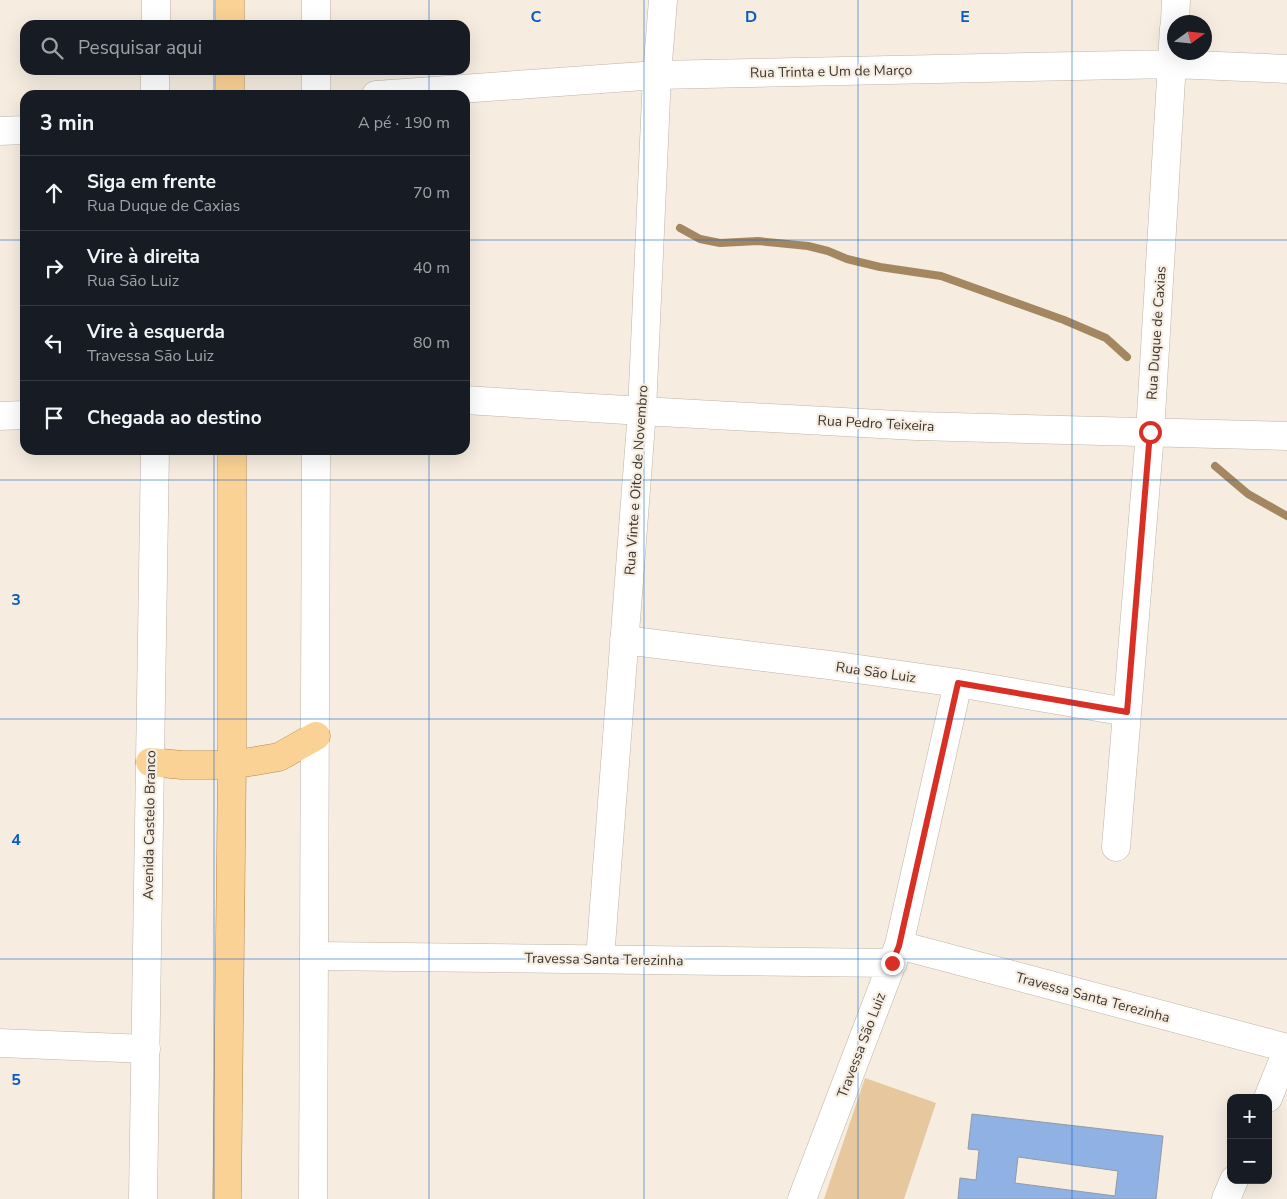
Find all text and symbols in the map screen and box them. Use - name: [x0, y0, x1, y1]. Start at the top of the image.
- text: C: [531, 6, 542, 28]
- text: D: [745, 6, 757, 28]
- text: E: [960, 6, 970, 28]
- north arrow: [1167, 15, 1212, 60]
- search box: [20, 20, 470, 75]
- icon: search: [38, 34, 66, 62]
- text: Pesquisar aqui: [78, 35, 202, 61]
- street label: Rua Trinta e Um de Março: [750, 61, 912, 82]
- text: 3 min: [40, 109, 94, 137]
- text: A pé · 190 m: [358, 112, 450, 134]
- text: Siga em frente: [87, 169, 216, 195]
- icon: ahead: [40, 179, 68, 207]
- text: 70 m: [413, 182, 450, 204]
- text: Rua Duque de Caxias: [87, 195, 240, 217]
- text: Vire à direita: [87, 244, 200, 270]
- icon: right: [40, 254, 68, 282]
- text: 40 m: [413, 257, 450, 279]
- street label: Rua Duque de Caxias: [1142, 265, 1171, 401]
- text: Rua São Luiz: [87, 270, 179, 292]
- text: Vire à esquerda: [87, 319, 225, 345]
- icon: left: [40, 329, 68, 357]
- text: 80 m: [413, 332, 450, 354]
- text: Travessa São Luiz: [87, 345, 214, 367]
- street label: Rua Vinte e Oito de Novembro: [620, 384, 653, 576]
- icon: arrive: [40, 404, 68, 432]
- text: Chegada ao destino: [87, 405, 262, 431]
- street label: Rua Pedro Teixeira: [817, 411, 935, 436]
- route start: [1139, 421, 1162, 444]
- text: 3: [11, 589, 21, 611]
- street label: Rua São Luiz: [835, 657, 918, 688]
- street label: Avenida Castelo Branco: [139, 750, 160, 900]
- text: 4: [11, 829, 21, 851]
- street label: Travessa Santa Terezinha: [524, 949, 684, 970]
- route end: [881, 952, 904, 975]
- street label: Travessa Santa Terezinha: [1014, 968, 1172, 1027]
- street label: Travessa São Luiz: [833, 989, 890, 1100]
- text: 5: [11, 1069, 21, 1091]
- map controls: [1227, 1094, 1272, 1184]
- button: +: [1227, 1094, 1272, 1139]
- button: −: [1227, 1139, 1272, 1184]

